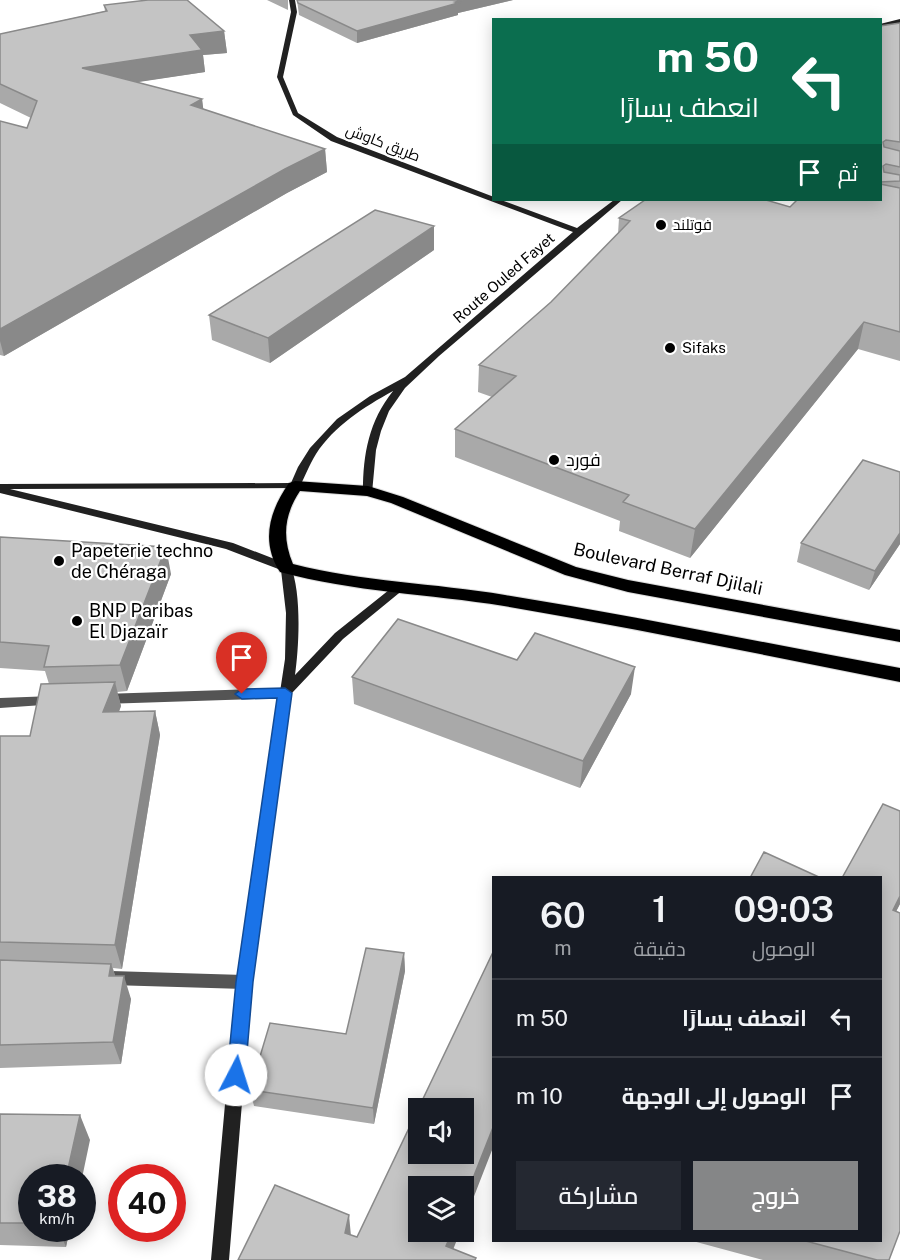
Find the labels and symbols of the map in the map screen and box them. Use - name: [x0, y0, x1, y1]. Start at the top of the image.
- street label: طريق كاوش: [343, 121, 423, 166]
- place label: فوتلند: [673, 216, 712, 234]
- marker: فوتلند: [654, 218, 668, 232]
- street label: Route Ouled Fayet: [450, 229, 558, 326]
- place label: Sifaks: [682, 339, 726, 356]
- marker: Sifaks: [663, 341, 677, 355]
- place label: فورد: [566, 449, 601, 471]
- marker: فورد: [547, 453, 561, 467]
- street label: Boulevard Berraf Djilali: [572, 538, 765, 599]
- place label: Papeterie techno de Chéraga: [71, 540, 213, 582]
- marker: Papeterie techno de Chéraga: [52, 554, 66, 568]
- place label: BNP Paribas El Djazaïr: [89, 600, 193, 642]
- marker: BNP Paribas El Djazaïr: [70, 614, 84, 628]
- pin: [216, 632, 267, 694]
- position arrow: [204, 1043, 268, 1107]
- speed limit sign: 40: [108, 1164, 186, 1242]

